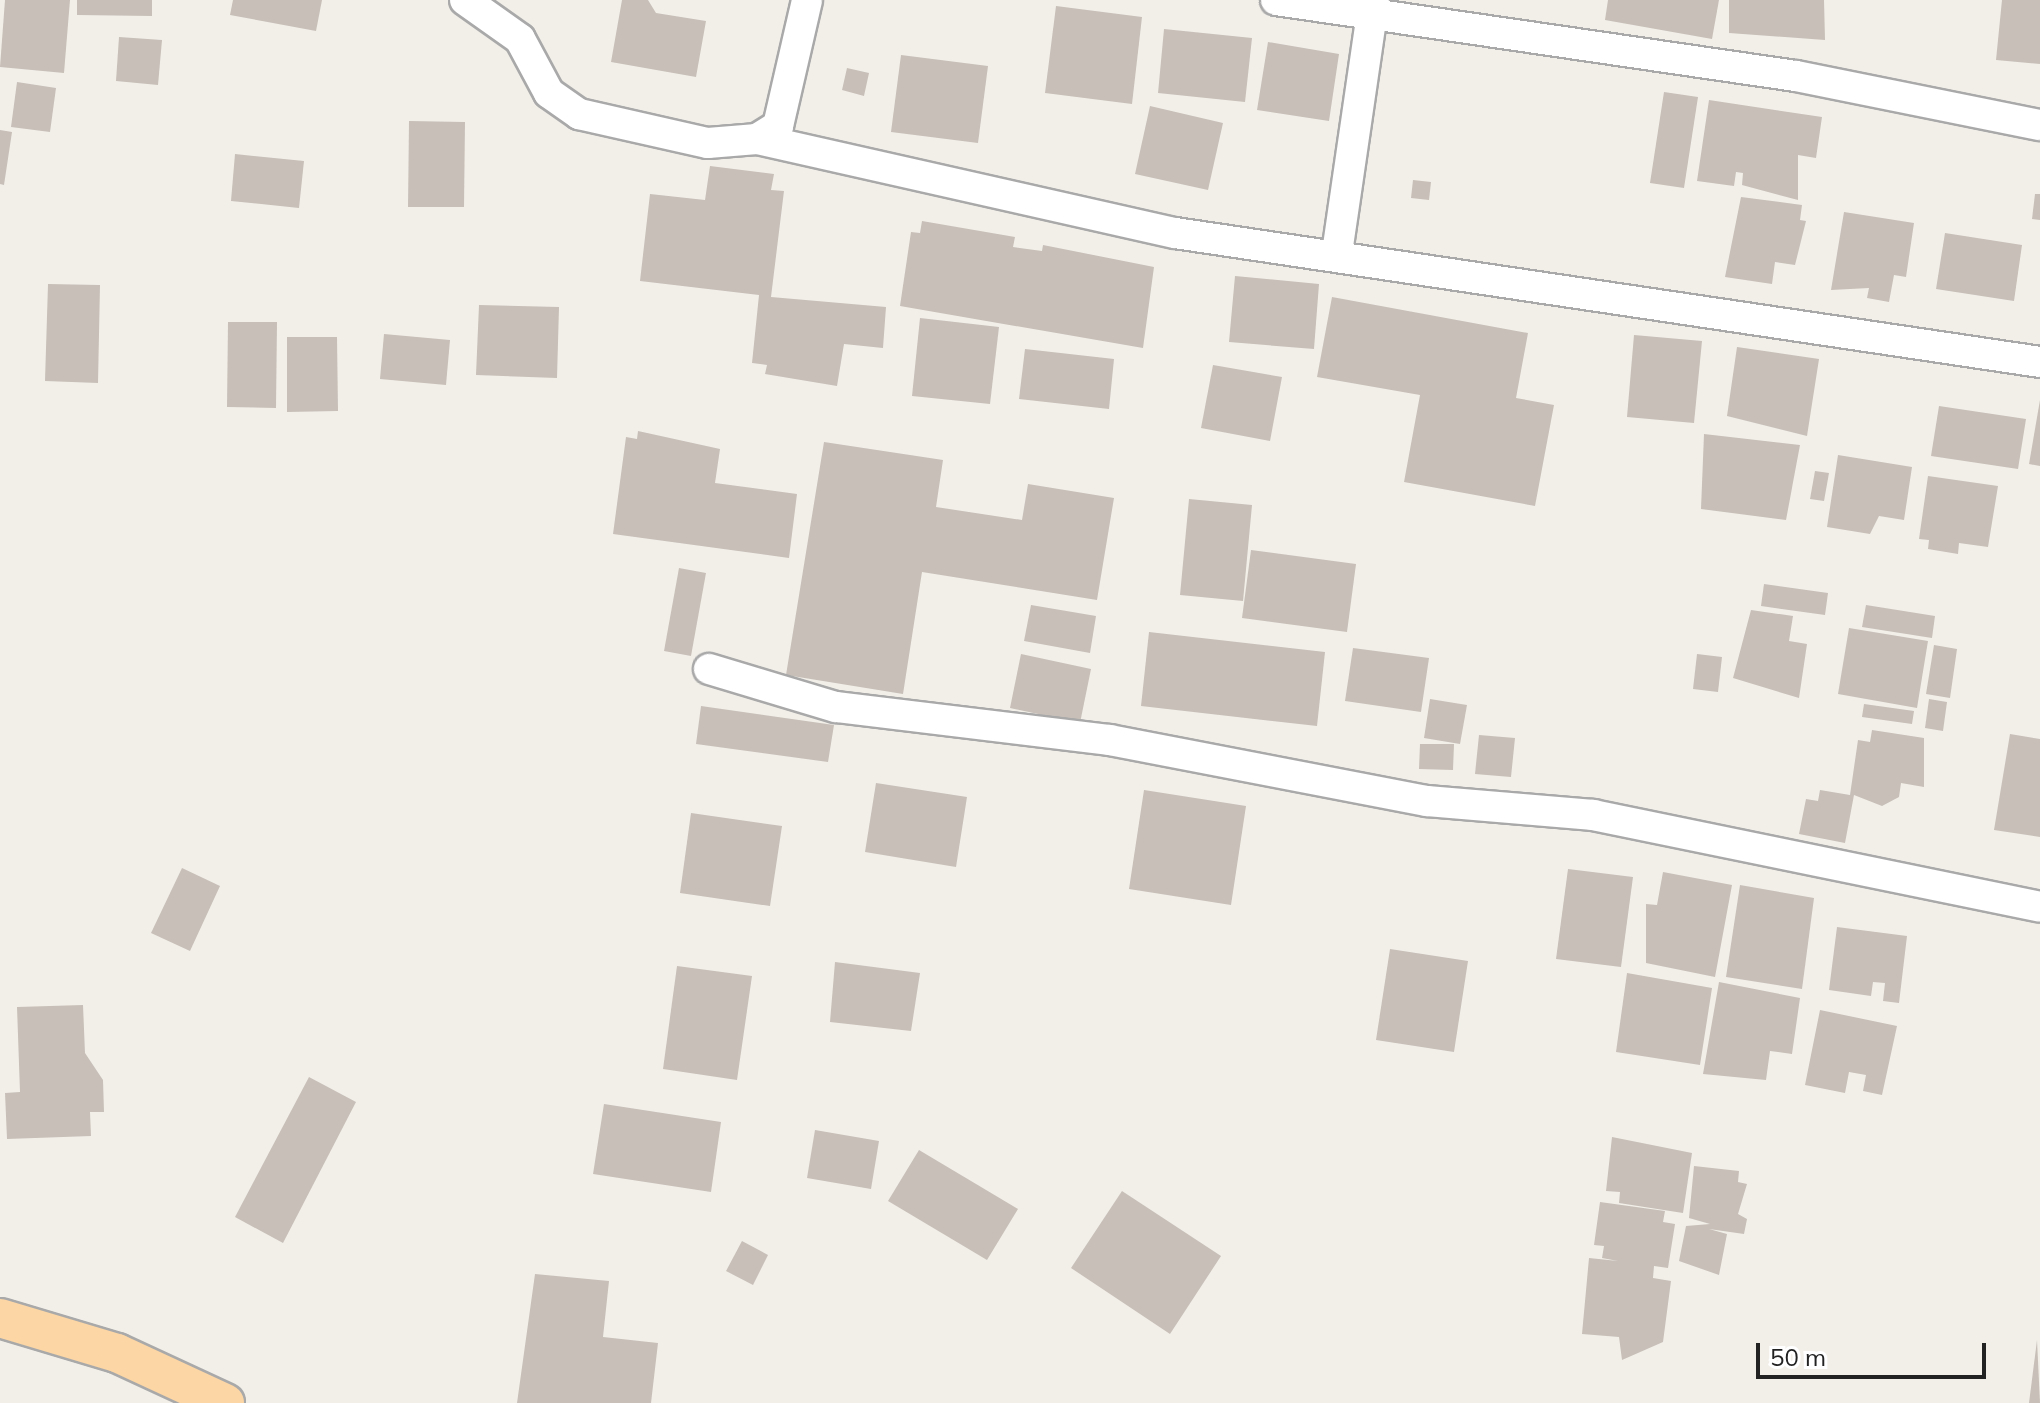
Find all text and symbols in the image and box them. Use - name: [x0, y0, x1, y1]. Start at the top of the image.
- scale bar: [1760, 1327, 1990, 1377]
- text: 50 m: [1770, 1342, 1826, 1372]

